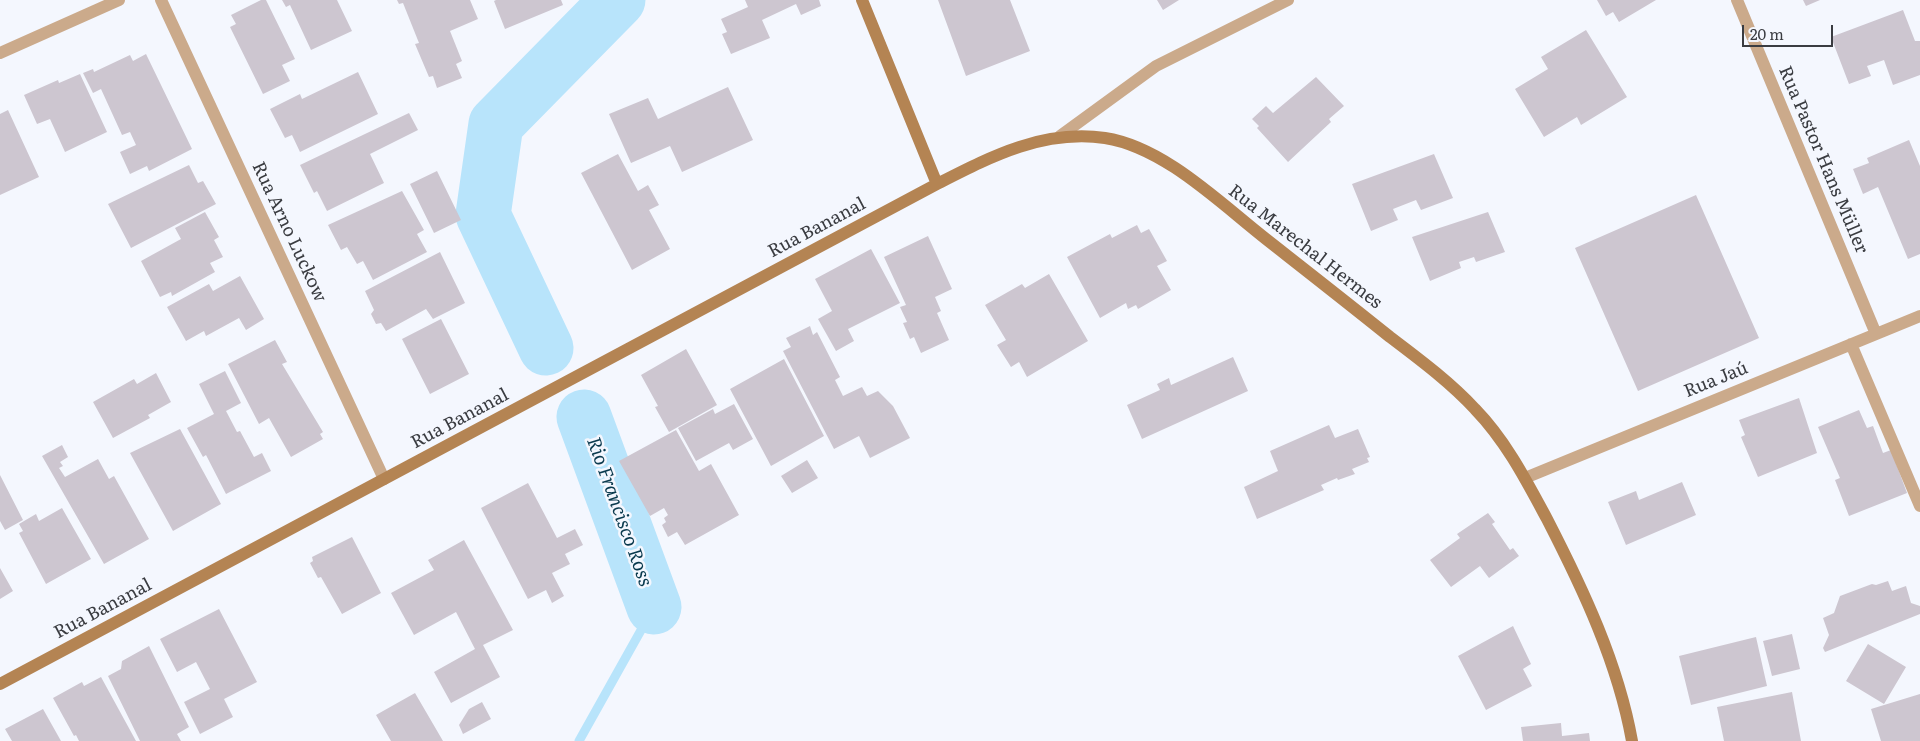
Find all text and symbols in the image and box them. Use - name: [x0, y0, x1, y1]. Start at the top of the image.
- scale bar: [1745, 15, 1836, 47]
- text: 20 m: [1750, 22, 1784, 45]
- street label: Rua Pastor Hans Müller: [1774, 63, 1872, 257]
- street label: Rua Arno Luckow: [247, 158, 331, 306]
- street label: Rua Marechal Hermes: [1224, 180, 1386, 314]
- street label: Rua Bananal: [764, 193, 870, 263]
- street label: Rua Jaú: [1681, 357, 1751, 403]
- street label: Rua Bananal: [407, 384, 513, 454]
- water label: Rio Francisco Ross: [581, 434, 657, 590]
- street label: Rua Bananal: [50, 574, 156, 644]

